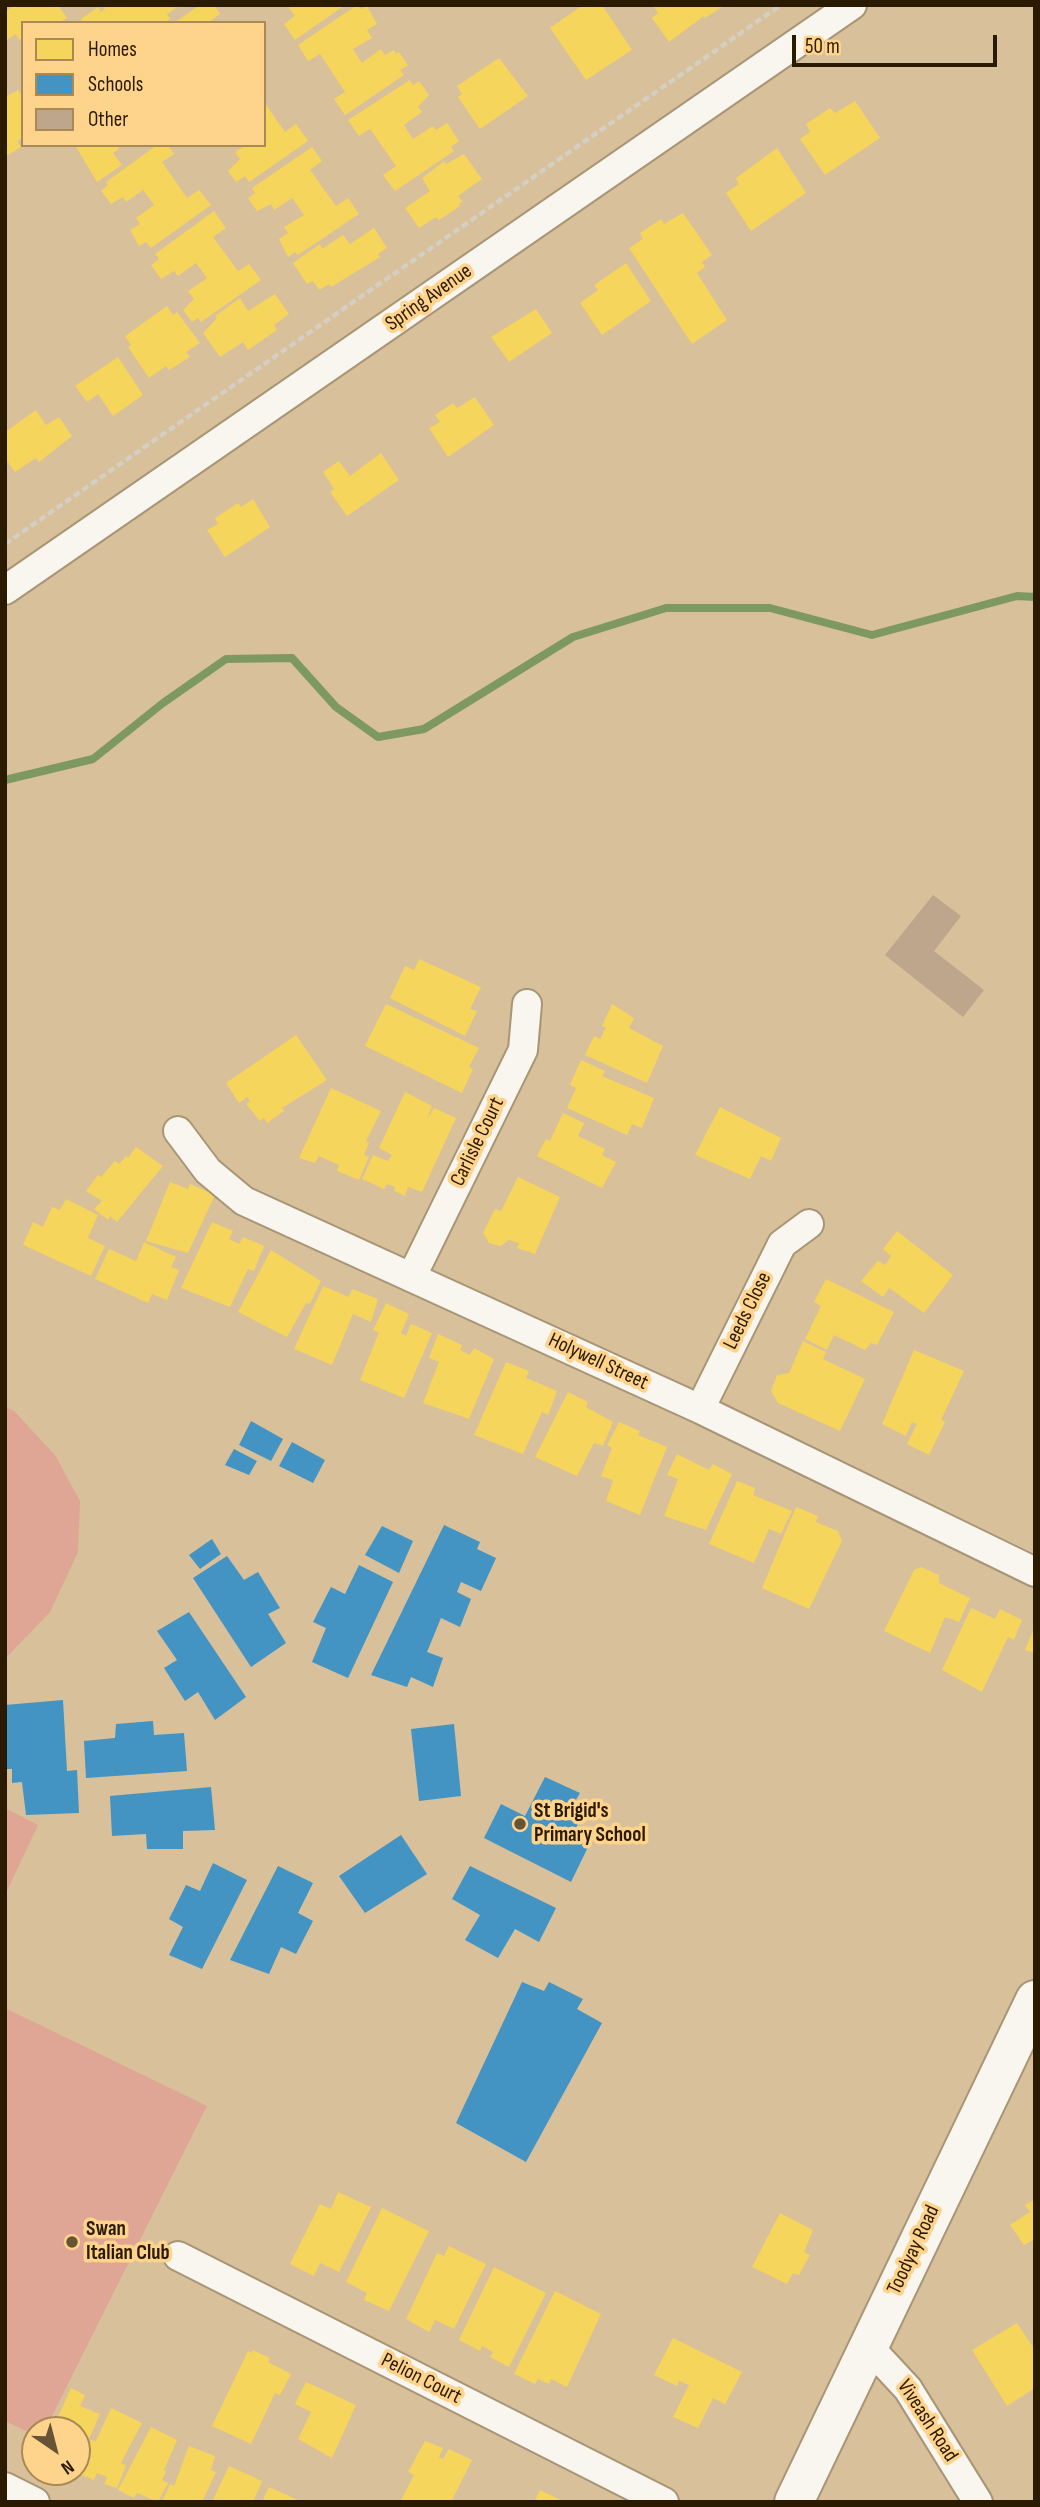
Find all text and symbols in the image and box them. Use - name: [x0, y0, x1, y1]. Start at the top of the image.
- legend: [21, 21, 266, 147]
- scale bar: [795, 21, 1000, 65]
- text: 50 m: [805, 34, 840, 59]
- text: Homes: [88, 37, 137, 62]
- text: Schools: [88, 72, 143, 97]
- text: Other: [88, 107, 128, 132]
- street label: Spring Avenue: [381, 259, 477, 337]
- street label: Carlisle Court: [446, 1094, 510, 1190]
- street label: Leeds Close: [719, 1268, 777, 1354]
- street label: Holywell Street: [544, 1328, 652, 1396]
- place label: St Brigid's Primary School: [534, 1799, 646, 1849]
- marker: St Brigid's Primary School: [512, 1816, 528, 1832]
- street label: Toodyay Road: [882, 2201, 946, 2299]
- place label: Swan Italian Club: [86, 2217, 170, 2267]
- marker: Swan Italian Club: [64, 2234, 80, 2250]
- street label: Pelion Court: [377, 2348, 465, 2410]
- street label: Viveash Road: [891, 2375, 963, 2467]
- north arrow: [21, 2416, 91, 2486]
- text: N: [56, 2455, 78, 2479]

